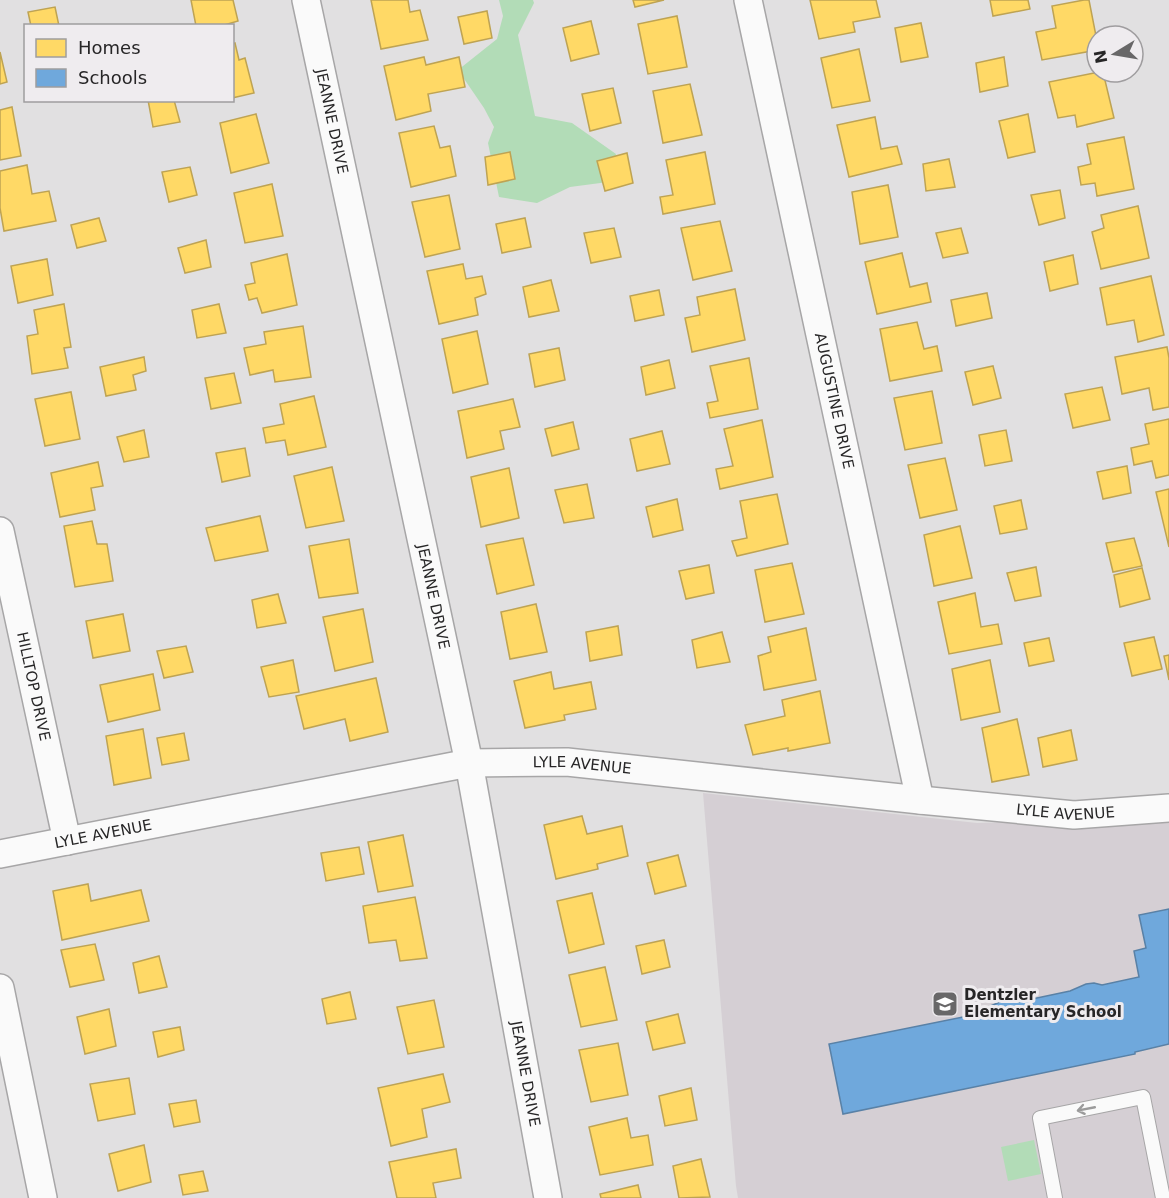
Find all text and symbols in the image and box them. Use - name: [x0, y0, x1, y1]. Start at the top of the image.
- legend: [24, 24, 234, 102]
- north arrow: [1085, 24, 1145, 84]
- text: Homes: [78, 37, 141, 58]
- text: N: [1090, 48, 1111, 65]
- street label: JEANNE DRIVE: [312, 66, 352, 176]
- text: Schools: [78, 67, 147, 88]
- street label: AUGUSTINE DRIVE: [811, 331, 858, 471]
- street label: JEANNE DRIVE: [413, 541, 453, 651]
- street label: HILLTOP DRIVE: [13, 630, 54, 743]
- street label: LYLE AVENUE: [533, 753, 632, 778]
- street label: LYLE AVENUE: [1015, 800, 1115, 824]
- street label: LYLE AVENUE: [53, 816, 153, 852]
- place label: Dentzler Elementary School: [964, 986, 1122, 1021]
- school or university icon: Dentzler Elementary School: [930, 989, 960, 1019]
- street label: JEANNE DRIVE: [507, 1018, 544, 1128]
- one-way arrow: [1076, 1104, 1096, 1115]

